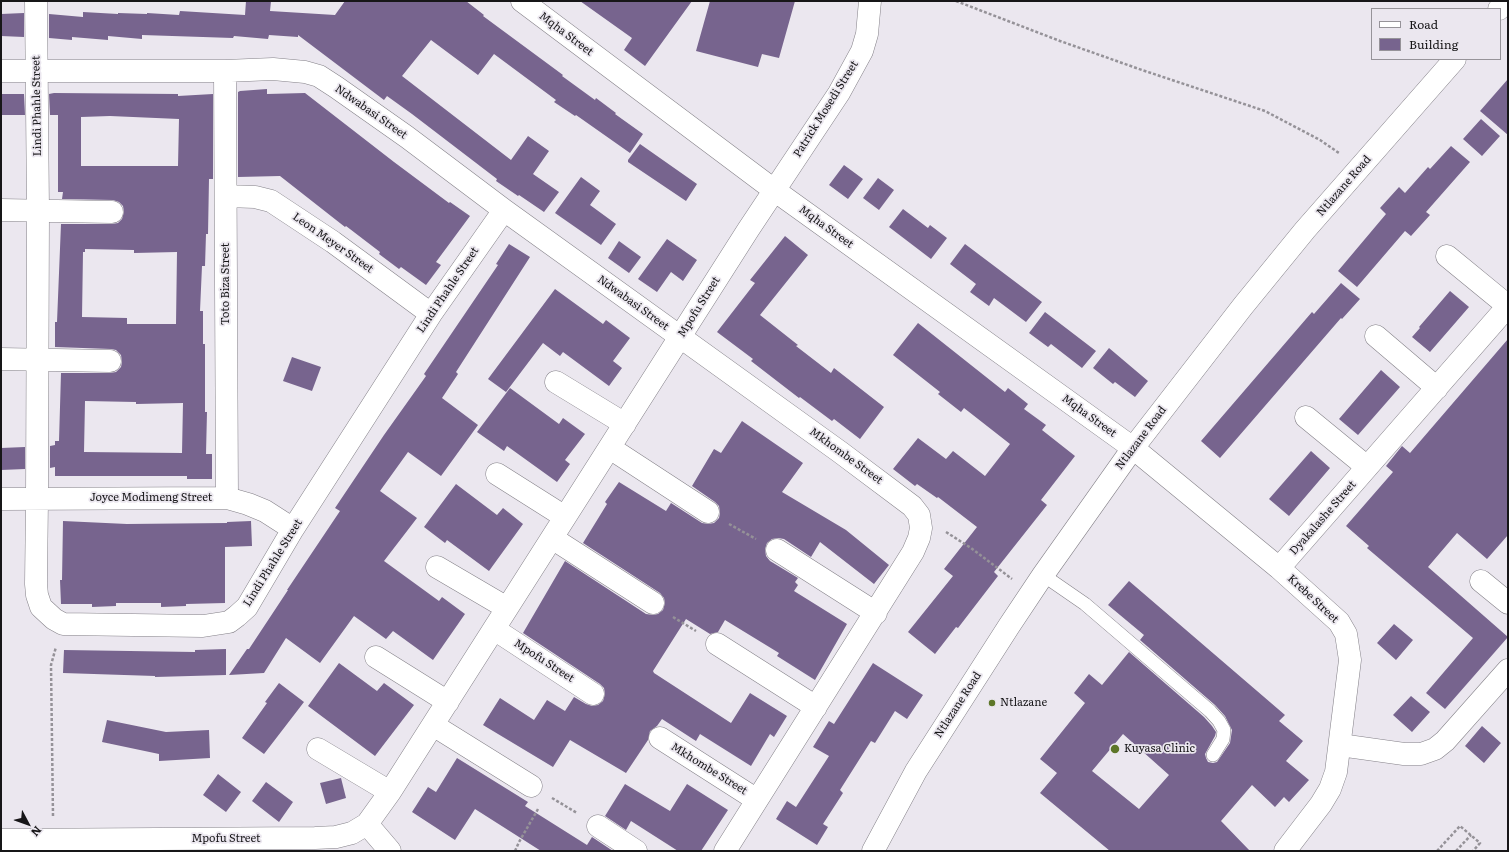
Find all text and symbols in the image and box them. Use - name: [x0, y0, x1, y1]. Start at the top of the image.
- legend: [1371, 8, 1501, 60]
- street label: Mqha Street: [536, 9, 596, 59]
- text: Road: [1409, 15, 1438, 33]
- text: Building: [1409, 35, 1458, 53]
- street label: Lindi Phahle Street: [30, 56, 44, 156]
- street label: Patrick Mosedi Street: [791, 58, 861, 160]
- street label: Ndwabasi Street: [332, 82, 410, 142]
- street label: Ntlazane Road: [1314, 153, 1374, 219]
- street label: Mqha Street: [796, 203, 856, 251]
- street label: Leon Meyer Street: [290, 210, 376, 276]
- street label: Toto Biza Street: [219, 243, 233, 325]
- street label: Lindi Phahle Street: [414, 245, 482, 335]
- street label: Ndwabasi Street: [595, 273, 671, 333]
- street label: Mpofu Street: [675, 274, 723, 340]
- street label: Mqha Street: [1059, 392, 1119, 440]
- street label: Ntlazane Road: [1113, 404, 1169, 472]
- street label: Mkhombe Street: [807, 425, 885, 487]
- street label: Dyakalashe Street: [1287, 478, 1359, 558]
- street label: Joyce Modimeng Street: [90, 491, 212, 505]
- street label: Lindi Phahle Street: [241, 517, 305, 609]
- street label: Krebe Street: [1285, 572, 1341, 626]
- street label: Mpofu Street: [512, 637, 576, 685]
- street label: Ntlazane Road: [932, 670, 984, 740]
- place label: Ntlazane: [1000, 696, 1047, 710]
- marker: Ntlazane: [987, 698, 997, 708]
- street label: Mkhombe Street: [668, 740, 750, 798]
- place label: Kuyasa Clinic: [1124, 742, 1195, 756]
- marker: Kuyasa Clinic: [1109, 743, 1121, 755]
- north arrow: [8, 804, 48, 844]
- text: N: [28, 823, 46, 841]
- street label: Mpofu Street: [192, 832, 260, 846]

